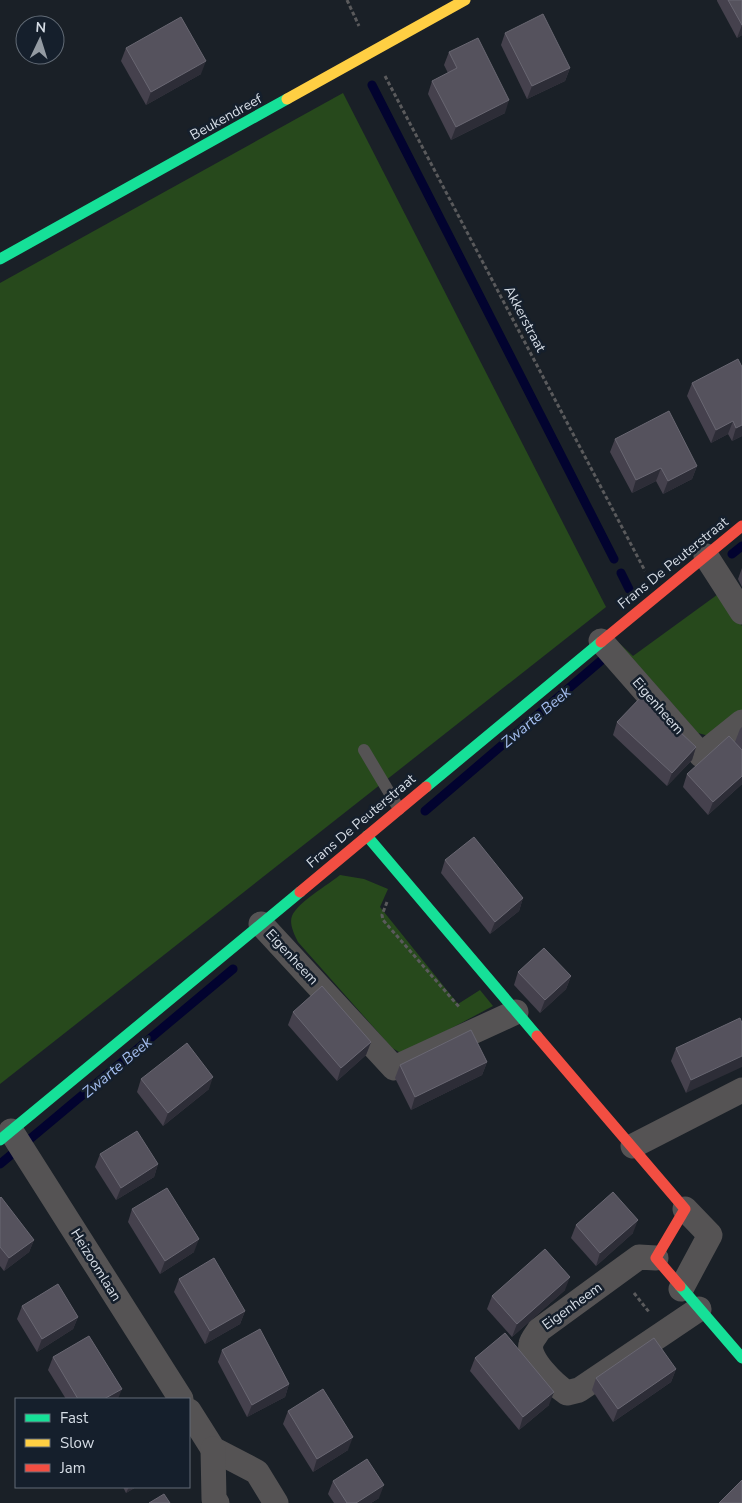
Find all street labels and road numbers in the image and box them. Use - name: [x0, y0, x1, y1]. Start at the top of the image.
- street label: Beukendreef: [187, 89, 266, 145]
- street label: Akkerstraat: [500, 282, 550, 356]
- street label: Frans De Peuterstraat: [614, 512, 732, 613]
- street label: Eigenheem: [628, 673, 688, 739]
- street label: Frans De Peuterstraat: [302, 770, 420, 872]
- street label: Eigenheem: [261, 925, 323, 989]
- street label: Heizoomlaan: [66, 1225, 126, 1305]
- street label: Eigenheem: [538, 1278, 606, 1334]

